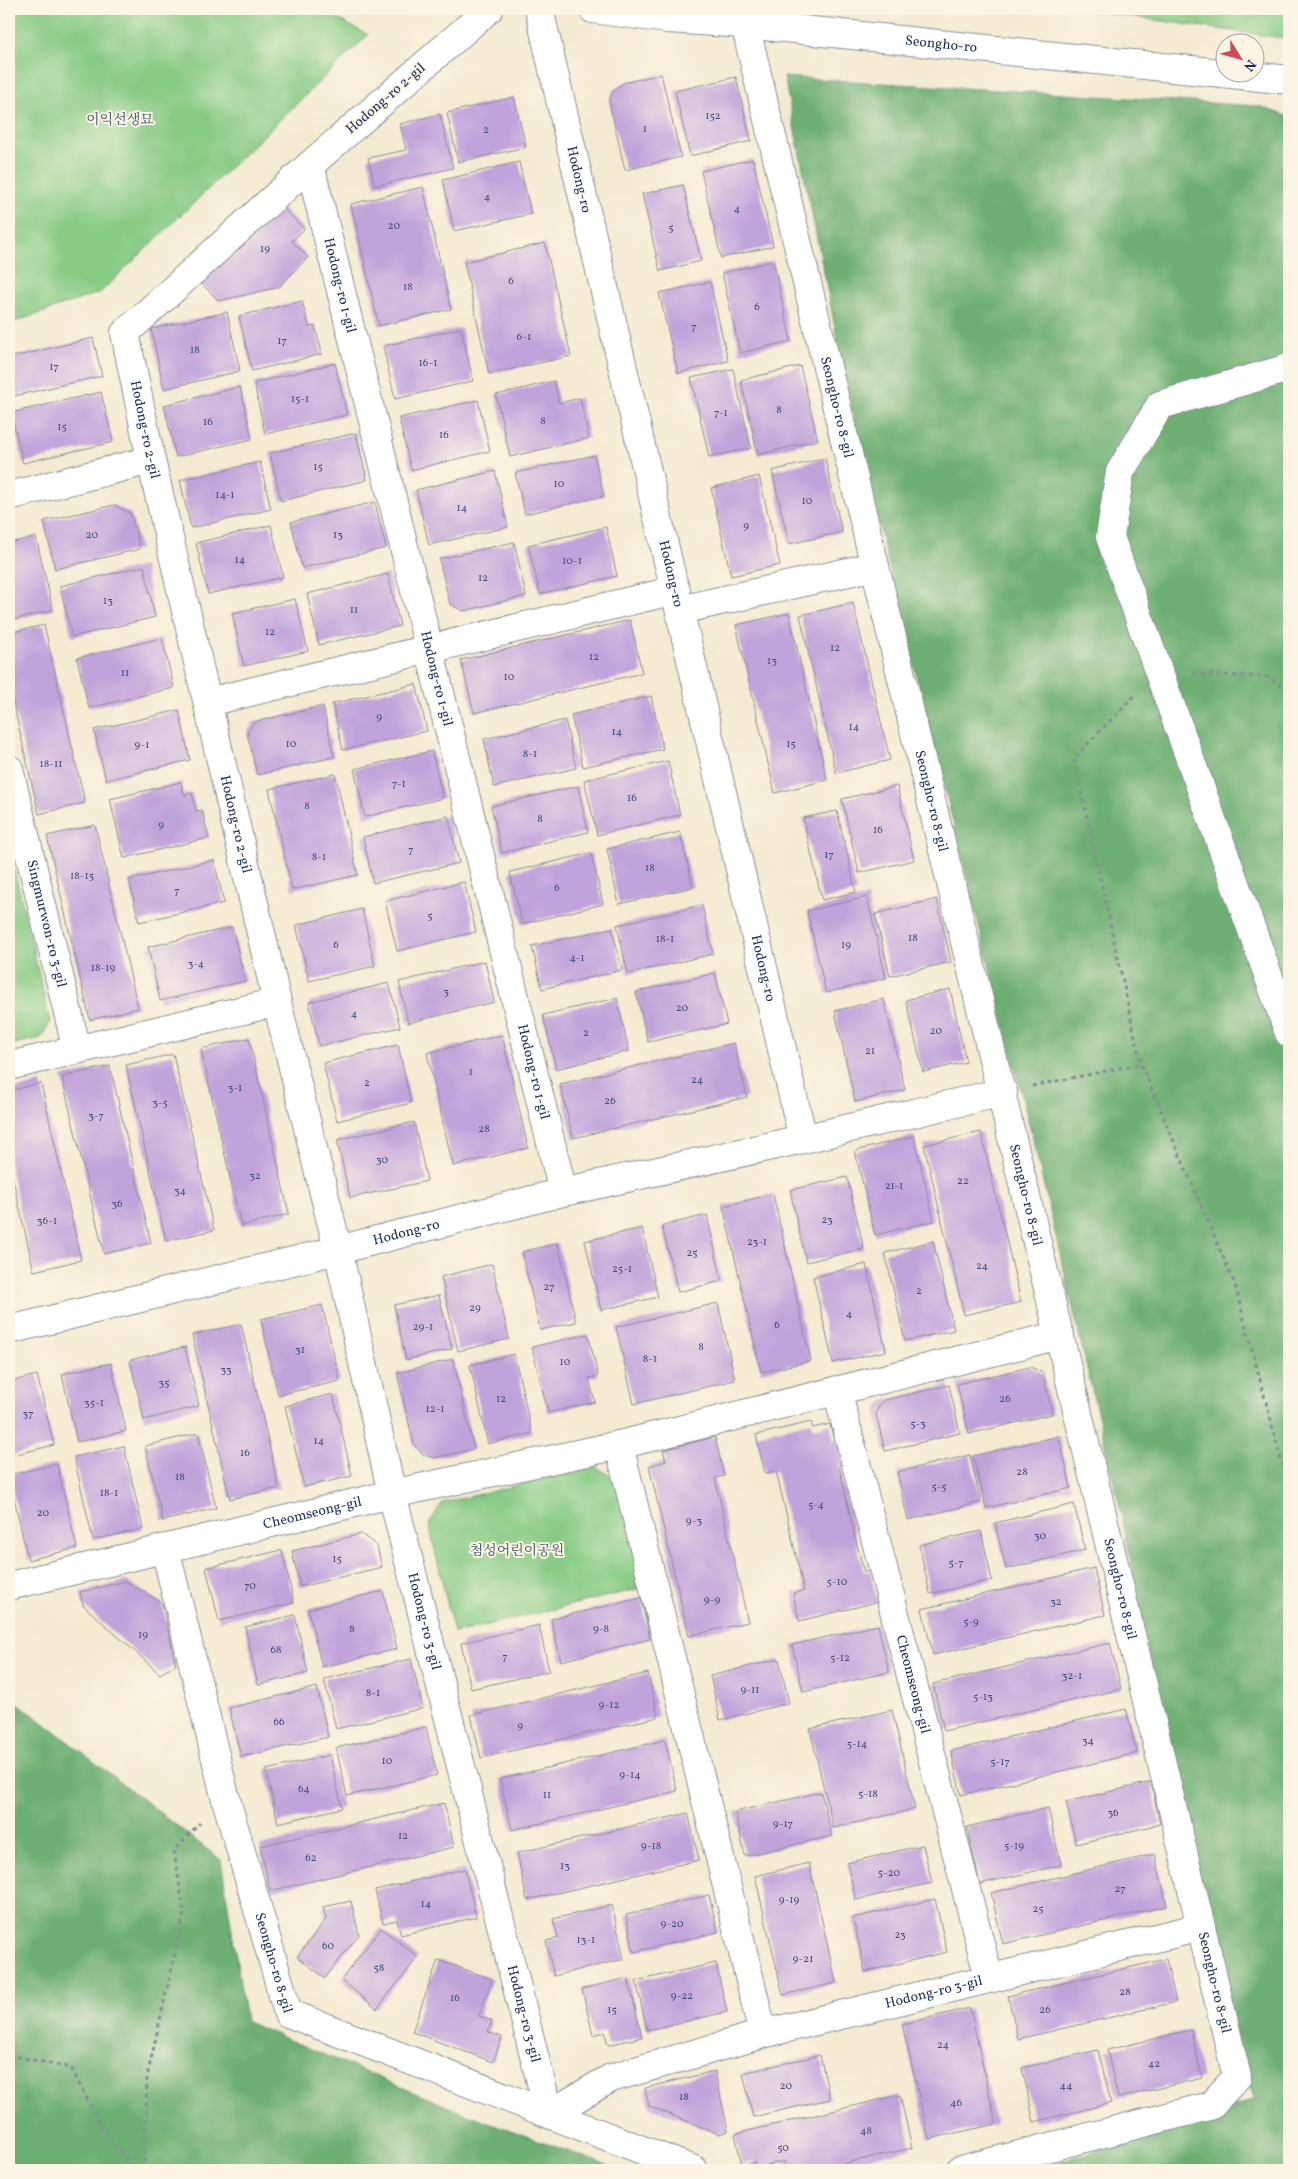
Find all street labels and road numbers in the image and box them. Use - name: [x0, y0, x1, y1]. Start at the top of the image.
- street label: Seongho-ro: [904, 31, 978, 57]
- street label: Hodong-ro 2-gil: [342, 59, 430, 139]
- street label: Hodong-ro: [562, 144, 596, 215]
- street label: Hodong-ro 1-gil: [319, 236, 361, 335]
- street label: Seongho-ro 8-gil: [815, 354, 858, 460]
- street label: Hodong-ro 2-gil: [125, 379, 165, 481]
- street label: Hodong-ro: [654, 538, 688, 609]
- street label: Hodong-ro 1-gil: [416, 629, 457, 728]
- street label: Seongho-ro 8-gil: [910, 748, 953, 854]
- street label: Hodong-ro 2-gil: [215, 774, 256, 875]
- street label: Singmurwon-ro 3-gil: [22, 858, 71, 989]
- street label: Hodong-ro: [746, 933, 780, 1003]
- street label: Hodong-ro 1-gil: [513, 1022, 554, 1121]
- street label: Seongho-ro 8-gil: [1004, 1142, 1047, 1248]
- street label: Hodong-ro: [371, 1215, 442, 1250]
- street label: Cheomseong-gil: [261, 1492, 364, 1534]
- street label: Seongho-ro 8-gil: [1099, 1536, 1141, 1641]
- street label: Hodong-ro 3-gil: [403, 1571, 446, 1672]
- street label: Cheomseong-gil: [891, 1633, 935, 1736]
- street label: Seongho-ro 8-gil: [250, 1910, 297, 2015]
- street label: Seongho-ro 8-gil: [1193, 1930, 1236, 2035]
- street label: Hodong-ro 3-gil: [502, 1963, 545, 2064]
- street label: Hodong-ro 3-gil: [883, 1971, 984, 2013]

